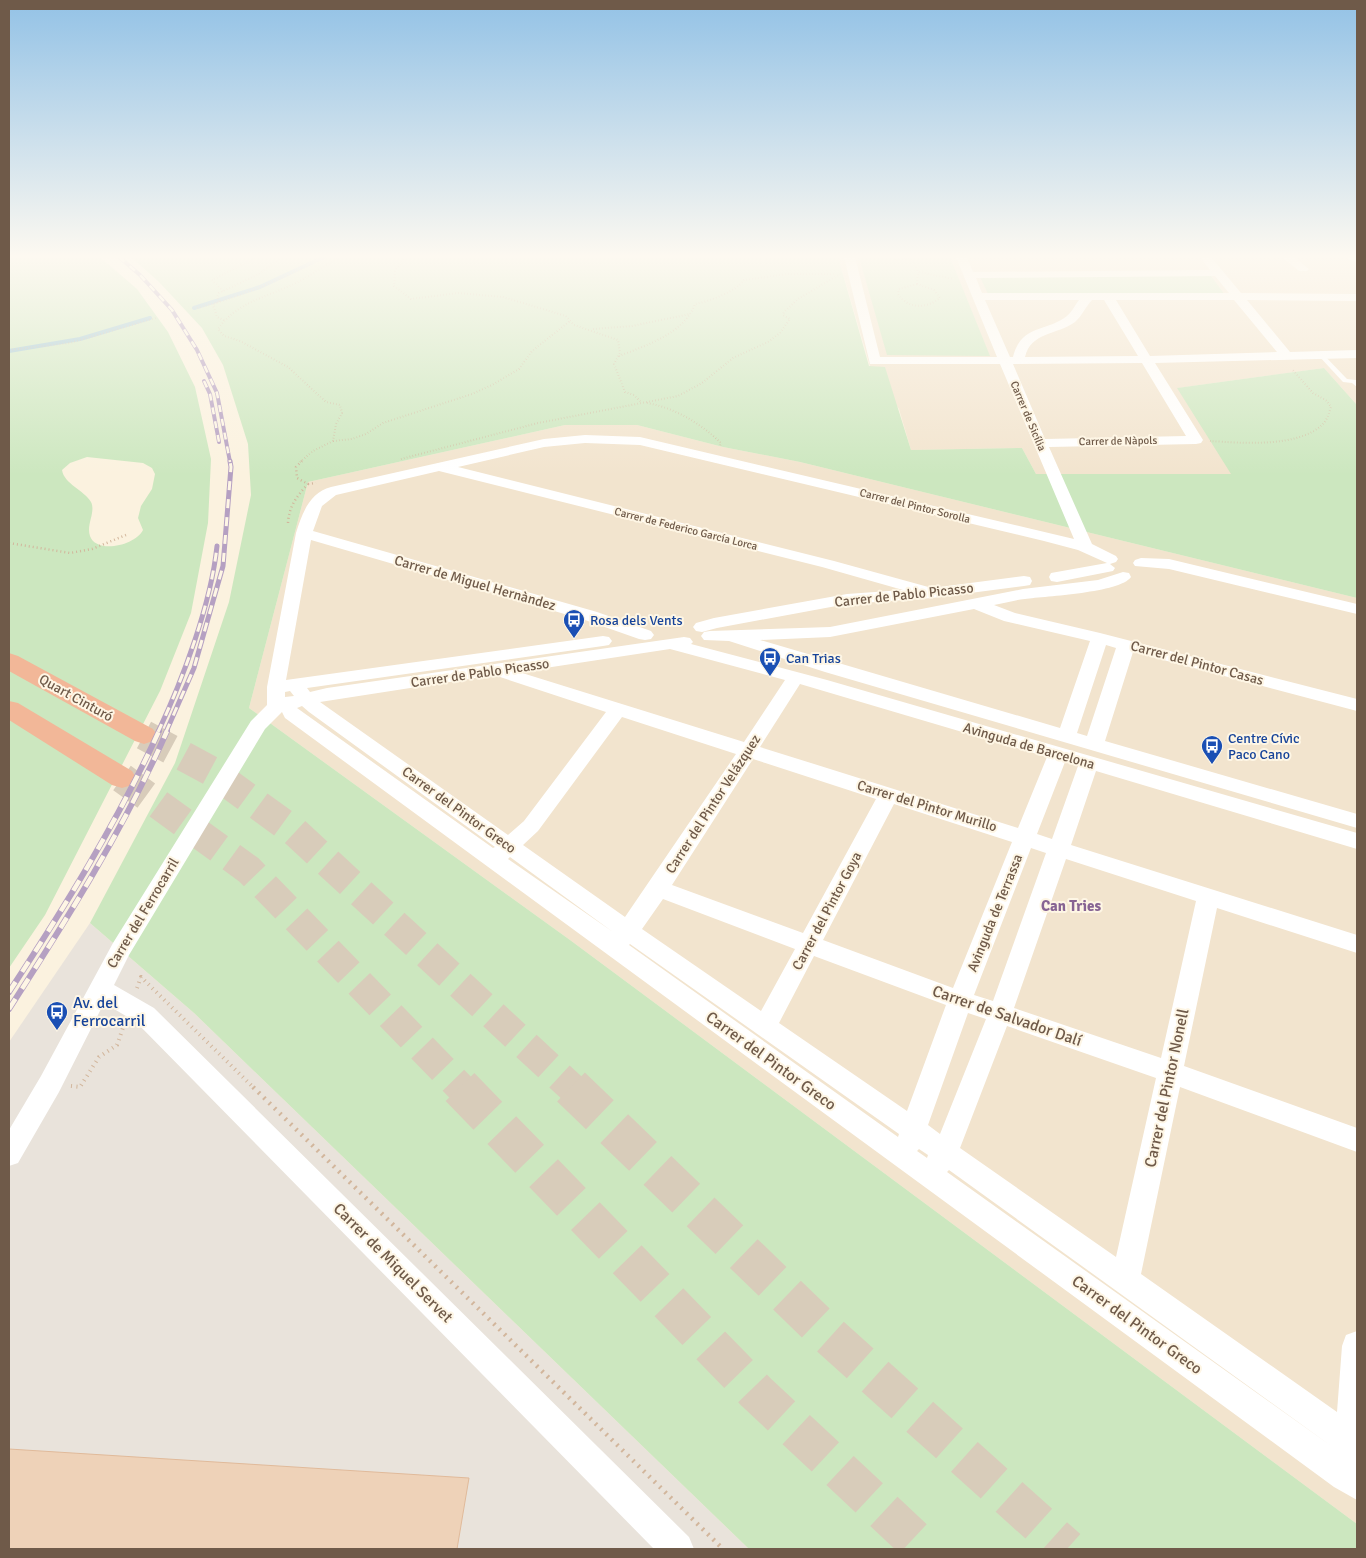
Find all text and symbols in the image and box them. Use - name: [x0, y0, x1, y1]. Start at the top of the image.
- street label: Carrer de Sicília: [1007, 379, 1049, 453]
- street label: Carrer de Nàpols: [1079, 434, 1157, 448]
- street label: Carrer del Pintor Sorolla: [858, 486, 972, 526]
- street label: Carrer de Federico García Lorca: [613, 505, 759, 553]
- street label: Carrer de Miguel Hernàndez: [392, 552, 558, 614]
- street label: Carrer de Pablo Picasso: [834, 579, 974, 611]
- bus stop icon: Rosa dels Vents: [562, 608, 586, 639]
- place label: Rosa dels Vents: [590, 612, 683, 629]
- street label: Carrer del Pintor Casas: [1129, 637, 1265, 689]
- bus stop icon: Can Trias: [758, 646, 782, 677]
- place label: Can Trias: [786, 650, 841, 667]
- street label: Carrer de Pablo Picasso: [410, 655, 550, 691]
- street label: Quart Cinturó: [36, 671, 116, 725]
- street label: Avinguda de Barcelona: [961, 719, 1097, 773]
- place label: Centre Cívic Paco Cano: [1228, 730, 1300, 763]
- street label: Carrer del Pintor Velázquez: [662, 731, 764, 877]
- bus stop icon: Centre Cívic Paco Cano: [1200, 734, 1224, 765]
- street label: Carrer del Pintor Greco: [399, 763, 519, 857]
- street label: Carrer del Pintor Murillo: [855, 777, 999, 835]
- street label: Carrer del Pintor Goya: [789, 849, 865, 973]
- street label: Avinguda de Terrassa: [964, 852, 1026, 974]
- street label: Carrer del Ferrocarril: [103, 855, 183, 971]
- district label: Can Tries: [1041, 897, 1101, 915]
- street label: Carrer de Salvador Dalí: [930, 981, 1085, 1051]
- place label: Av. del Ferrocarril: [73, 993, 146, 1031]
- bus stop icon: Av. del Ferrocarril: [45, 1000, 69, 1031]
- street label: Carrer del Pintor Greco: [702, 1007, 840, 1115]
- street label: Carrer del Pintor Nonell: [1140, 1007, 1194, 1169]
- street label: Carrer de Miquel Servet: [329, 1199, 457, 1327]
- street label: Carrer del Pintor Greco: [1068, 1271, 1206, 1379]

